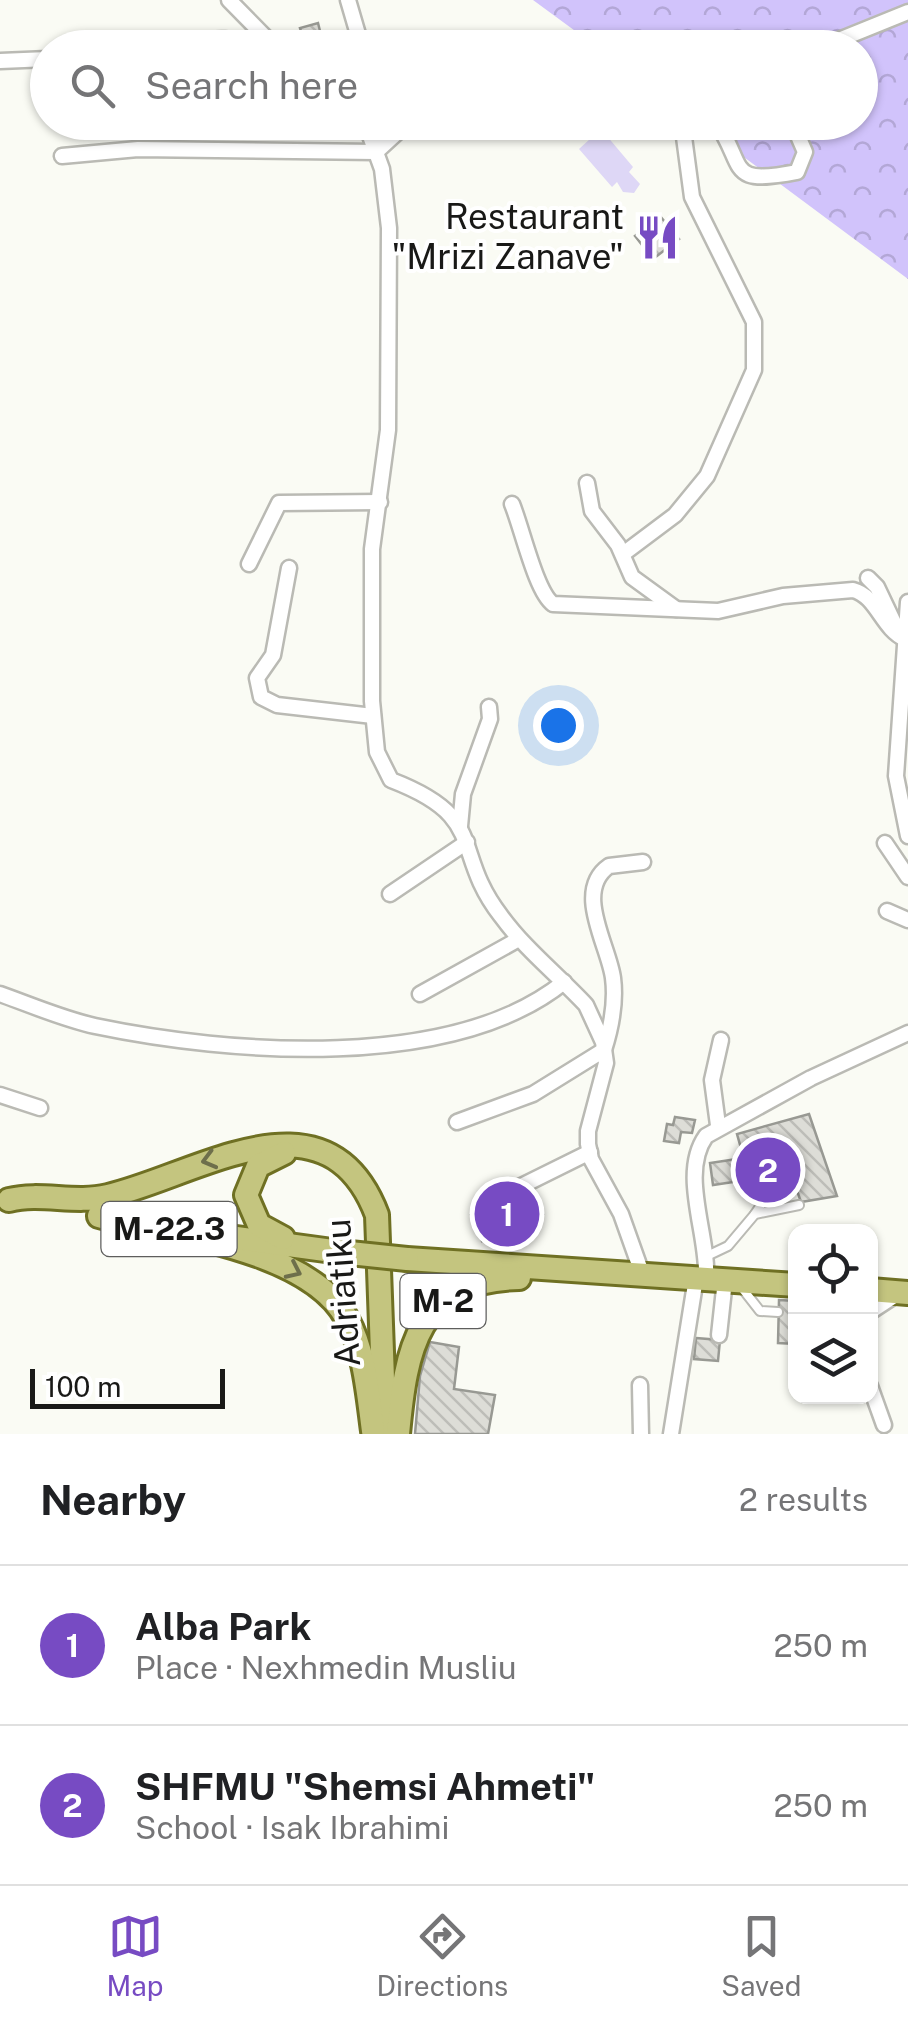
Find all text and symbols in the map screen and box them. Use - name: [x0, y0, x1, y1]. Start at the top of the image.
- search box: [30, 30, 878, 140]
- icon: search: [65, 58, 120, 113]
- text: Search here: [145, 63, 358, 108]
- place label: Restaurant "Mrizi Zanave": [391, 196, 624, 277]
- restaurant icon: Restaurant "Mrizi Zanave": [633, 213, 681, 261]
- your location: [533, 700, 584, 751]
- pin: 2: [736, 1132, 800, 1208]
- one-way arrow: [200, 1149, 218, 1170]
- pin: 1: [474, 1176, 540, 1252]
- road number: M-22.3: [101, 1202, 236, 1256]
- street label: Adriatiku: [317, 1218, 368, 1369]
- map controls: [788, 1224, 878, 1404]
- button: locate: [788, 1224, 878, 1314]
- one-way arrow: [283, 1259, 301, 1279]
- road number: M-2: [400, 1274, 486, 1328]
- button: layers: [788, 1314, 878, 1404]
- scale bar: [30, 1364, 225, 1408]
- text: 100 m: [45, 1370, 122, 1403]
- text: Nearby: [40, 1475, 186, 1524]
- text: 2 results: [739, 1481, 868, 1518]
- text: Alba Park: [135, 1604, 312, 1649]
- text: 1: [66, 1627, 79, 1664]
- text: 250 m: [773, 1627, 868, 1664]
- text: Place · Nexhmedin Musliu: [135, 1649, 517, 1686]
- text: SHFMU "Shemsi Ahmeti": [135, 1764, 595, 1809]
- text: 2: [62, 1787, 83, 1824]
- text: 250 m: [773, 1787, 868, 1824]
- text: School · Isak Ibrahimi: [135, 1809, 449, 1846]
- tab: Map: [107, 1909, 163, 2002]
- tab: Directions: [377, 1909, 508, 2002]
- tab: Saved: [721, 1909, 801, 2002]

